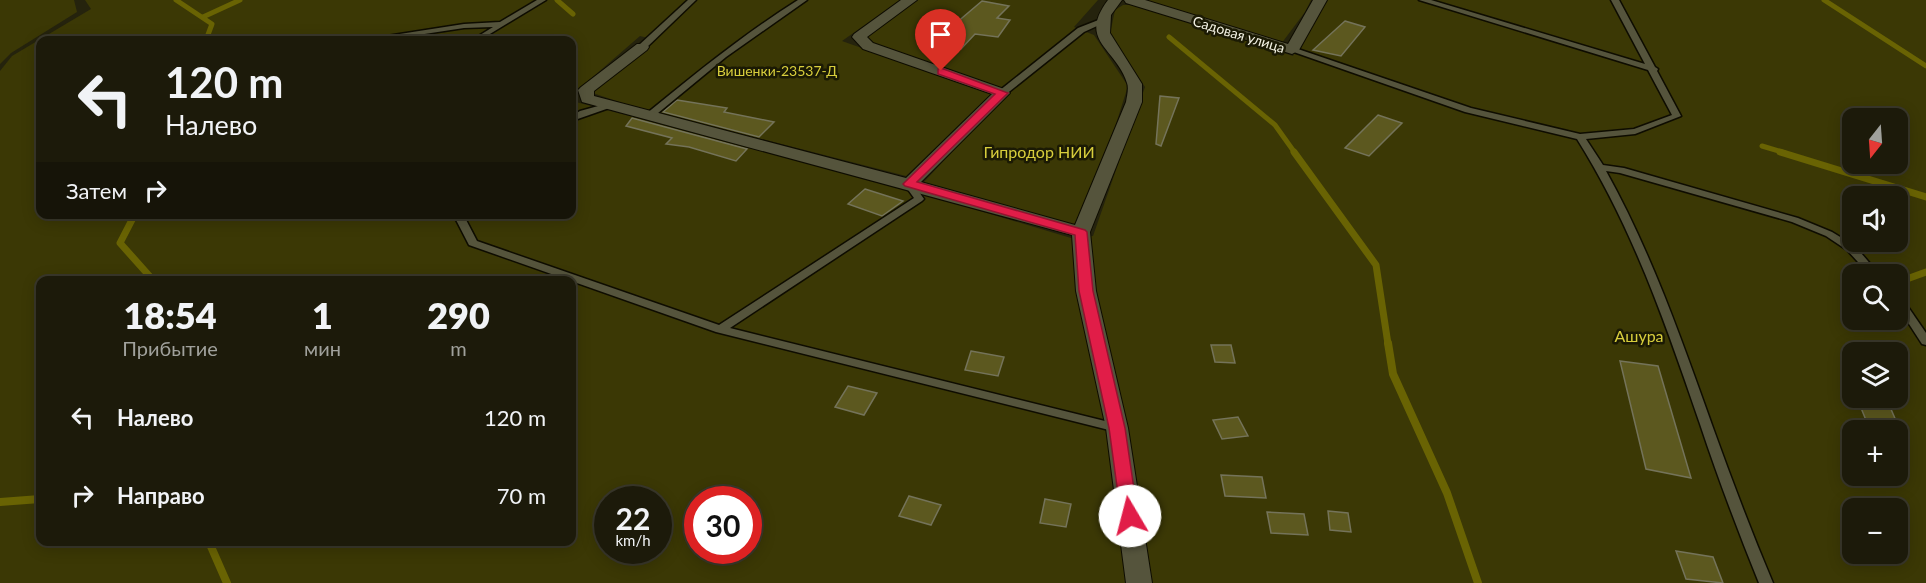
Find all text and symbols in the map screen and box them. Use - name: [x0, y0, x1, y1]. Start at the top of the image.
- pin: [915, 9, 966, 71]
- street label: Садовая улица: [1191, 12, 1287, 56]
- icon: arrive: [924, 18, 957, 51]
- text: 120 m: [165, 57, 283, 107]
- icon: left: [66, 60, 144, 138]
- park label: Вишенки-23537-Д: [717, 62, 837, 79]
- text: Налево: [165, 108, 257, 141]
- north arrow: [1842, 108, 1908, 174]
- map controls: [1842, 108, 1908, 564]
- park label: Гипродор НИИ: [983, 142, 1095, 161]
- icon: right: [139, 174, 172, 207]
- text: Затем: [66, 177, 127, 204]
- button: sound: [1842, 186, 1908, 252]
- button: search: [1842, 264, 1908, 330]
- text: 18:54: [123, 293, 217, 337]
- text: 1: [312, 293, 333, 337]
- text: 290: [427, 293, 490, 337]
- park label: Ашура: [1614, 326, 1664, 345]
- text: Прибытие: [122, 336, 218, 360]
- text: мин: [304, 336, 341, 360]
- text: m: [450, 336, 467, 360]
- button: layers: [1842, 342, 1908, 408]
- icon: left: [66, 401, 99, 434]
- text: Налево: [117, 404, 193, 431]
- text: 120 m: [484, 404, 546, 431]
- button: +: [1842, 420, 1908, 486]
- icon: right: [66, 479, 99, 512]
- text: Направо: [117, 482, 205, 509]
- text: 70 m: [497, 482, 546, 509]
- position arrow: [1098, 484, 1162, 548]
- speed limit sign: 30: [684, 486, 762, 564]
- button: −: [1842, 498, 1908, 564]
- text: 22: [616, 500, 650, 536]
- text: km/h: [615, 531, 651, 549]

